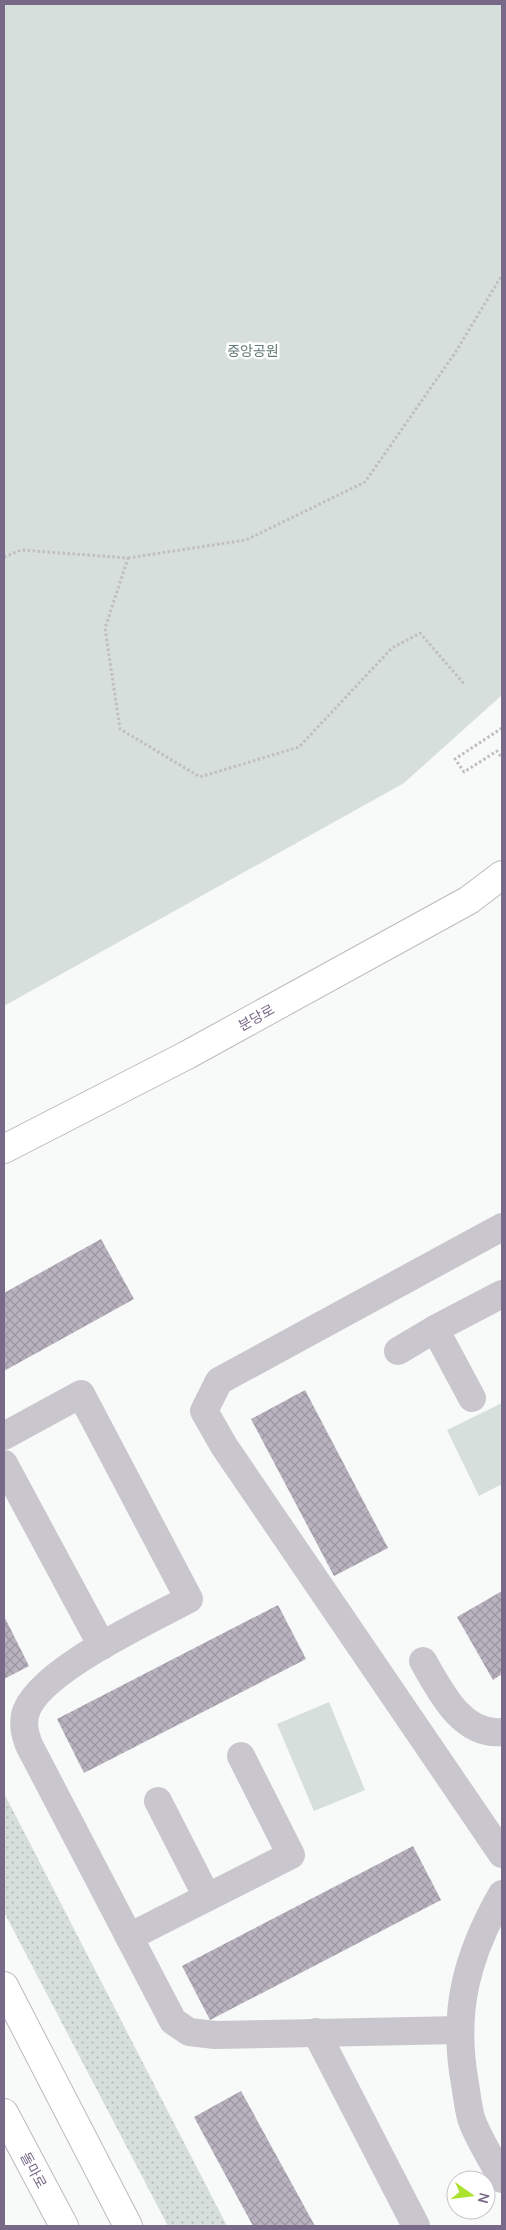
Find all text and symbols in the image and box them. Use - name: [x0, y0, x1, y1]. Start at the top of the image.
- park label: 중앙공원: [227, 341, 279, 360]
- street label: 분당로: [234, 999, 278, 1035]
- street label: 돌마로: [17, 2148, 52, 2192]
- north arrow: [446, 2170, 496, 2220]
- text: N: [474, 2191, 495, 2205]

